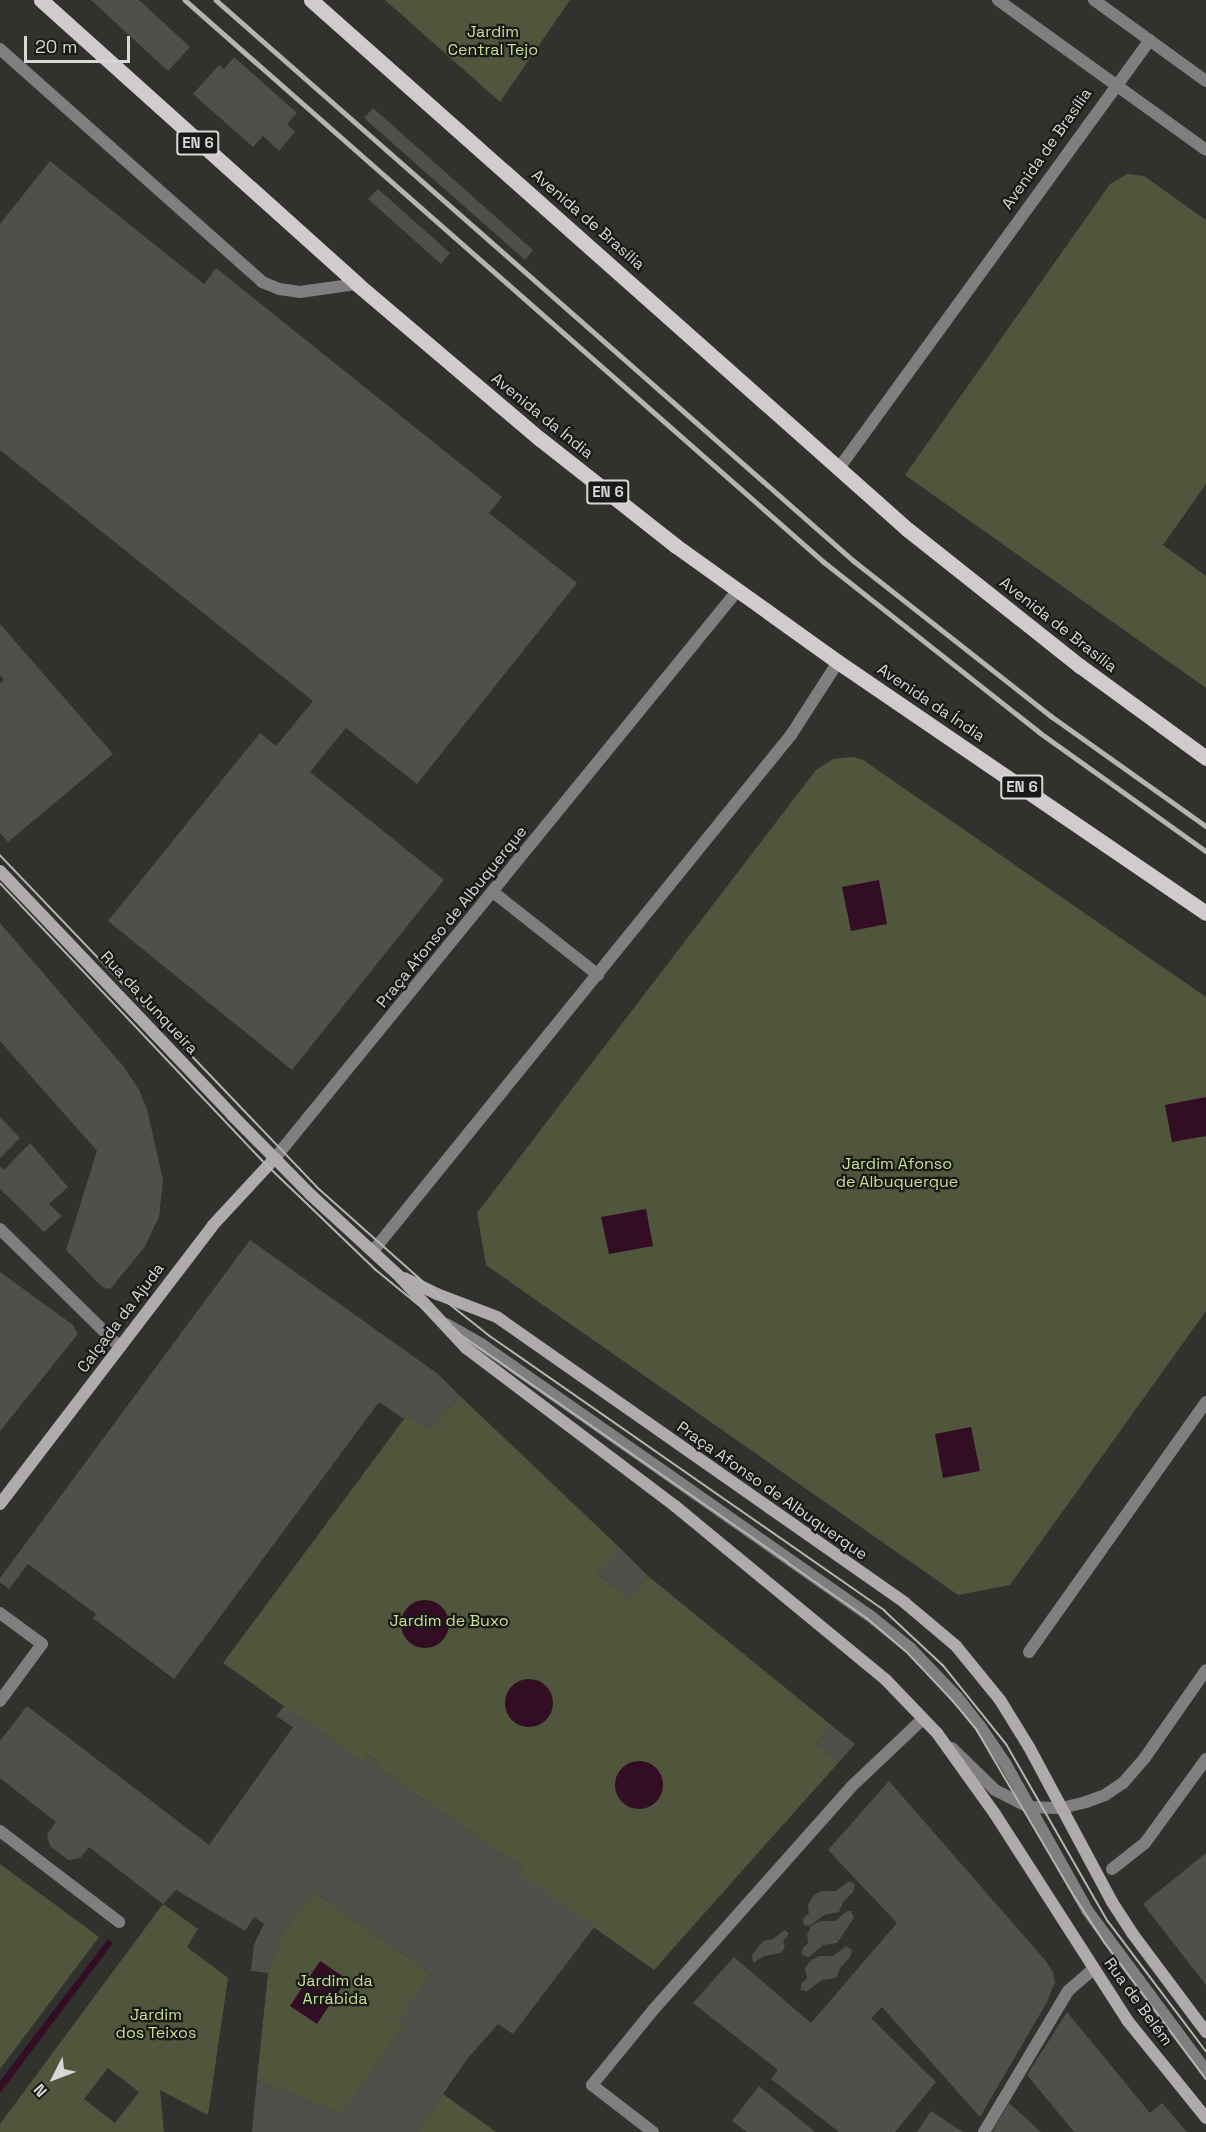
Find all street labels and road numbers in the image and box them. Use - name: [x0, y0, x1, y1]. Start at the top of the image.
- street label: Avenida de Brasília: [998, 85, 1096, 213]
- road number: EN 6: [176, 131, 220, 155]
- street label: Avenida de Brasília: [527, 166, 649, 274]
- street label: Avenida da Índia: [487, 369, 597, 463]
- road number: EN 6: [586, 480, 630, 504]
- street label: Avenida de Brasília: [995, 573, 1121, 677]
- street label: Avenida da Índia: [874, 660, 988, 746]
- road number: EN 6: [1000, 775, 1044, 799]
- street label: Praça Afonso de Albuquerque: [373, 822, 531, 1012]
- street label: Rua da Junqueira: [96, 947, 202, 1059]
- street label: Calçada da Ajuda: [73, 1259, 169, 1377]
- street label: Praça Afonso de Albuquerque: [673, 1418, 871, 1564]
- street label: Rua de Belém: [1100, 1954, 1176, 2050]

